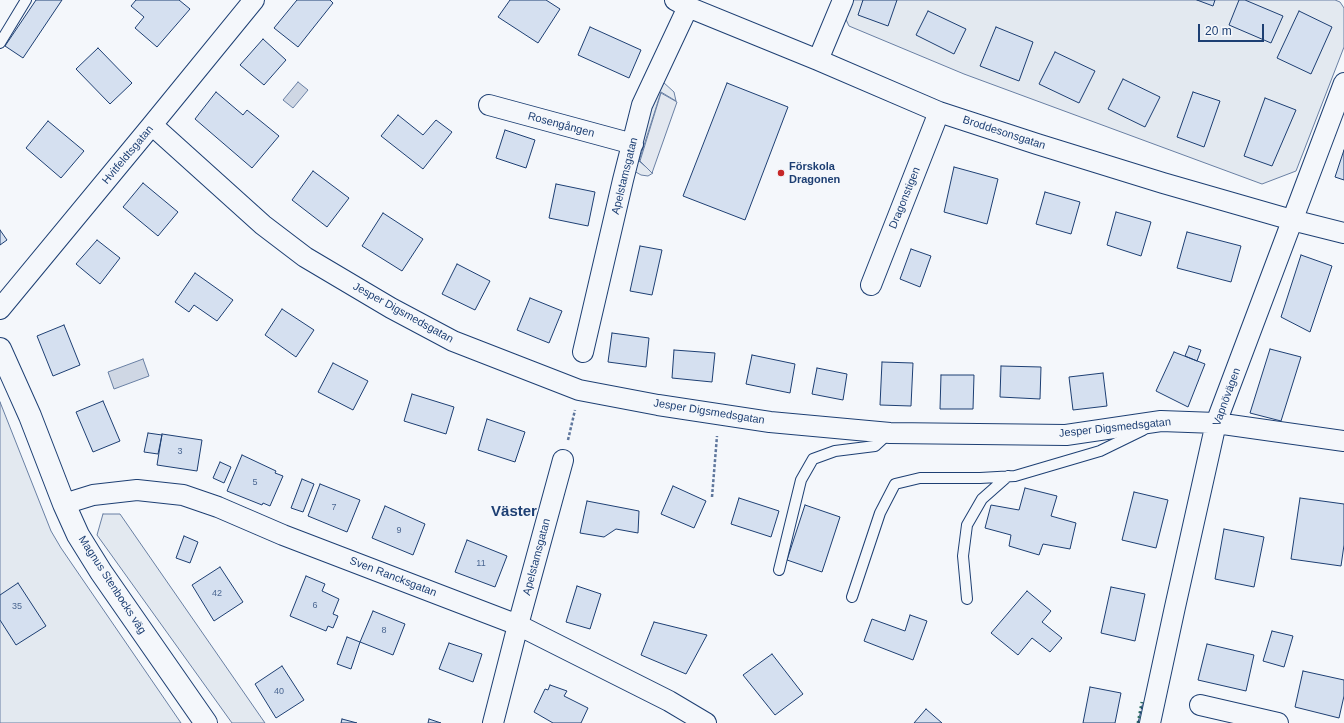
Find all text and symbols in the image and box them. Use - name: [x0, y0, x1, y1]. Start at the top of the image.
- scale bar: [1200, 16, 1266, 42]
- text: 20 m: [1205, 24, 1232, 38]
- street label: Rosengången: [526, 110, 596, 140]
- street label: Broddesonsgatan: [961, 113, 1047, 153]
- street label: Hvitfeldtsgatan: [100, 123, 156, 187]
- street label: Apelstamsgatan: [609, 136, 641, 216]
- place label: Förskola Dragonen: [789, 160, 840, 186]
- street label: Dragonstigen: [887, 165, 923, 231]
- marker: Förskola Dragonen: [776, 168, 786, 178]
- street label: Jesper Digsmedsgatan: [351, 280, 455, 346]
- street label: Vapnövägen: [1210, 366, 1244, 428]
- street label: Jesper Digsmedsgatan: [652, 397, 766, 427]
- street label: Jesper Digsmedsgatan: [1058, 416, 1172, 440]
- house number: 3: [177, 447, 183, 457]
- house number: 5: [252, 478, 258, 488]
- house number: 7: [331, 503, 337, 513]
- district label: Väster: [491, 503, 537, 521]
- street label: Apelstamsgatan: [520, 517, 554, 597]
- house number: 9: [396, 526, 402, 536]
- street label: Magnus Stenbocks väg: [75, 533, 149, 637]
- street label: Sven Rancksgatan: [348, 554, 438, 600]
- house number: 11: [476, 559, 486, 569]
- house number: 42: [212, 589, 222, 599]
- house number: 6: [312, 601, 318, 611]
- house number: 35: [12, 602, 22, 612]
- house number: 8: [381, 626, 387, 636]
- house number: 40: [274, 687, 284, 697]

